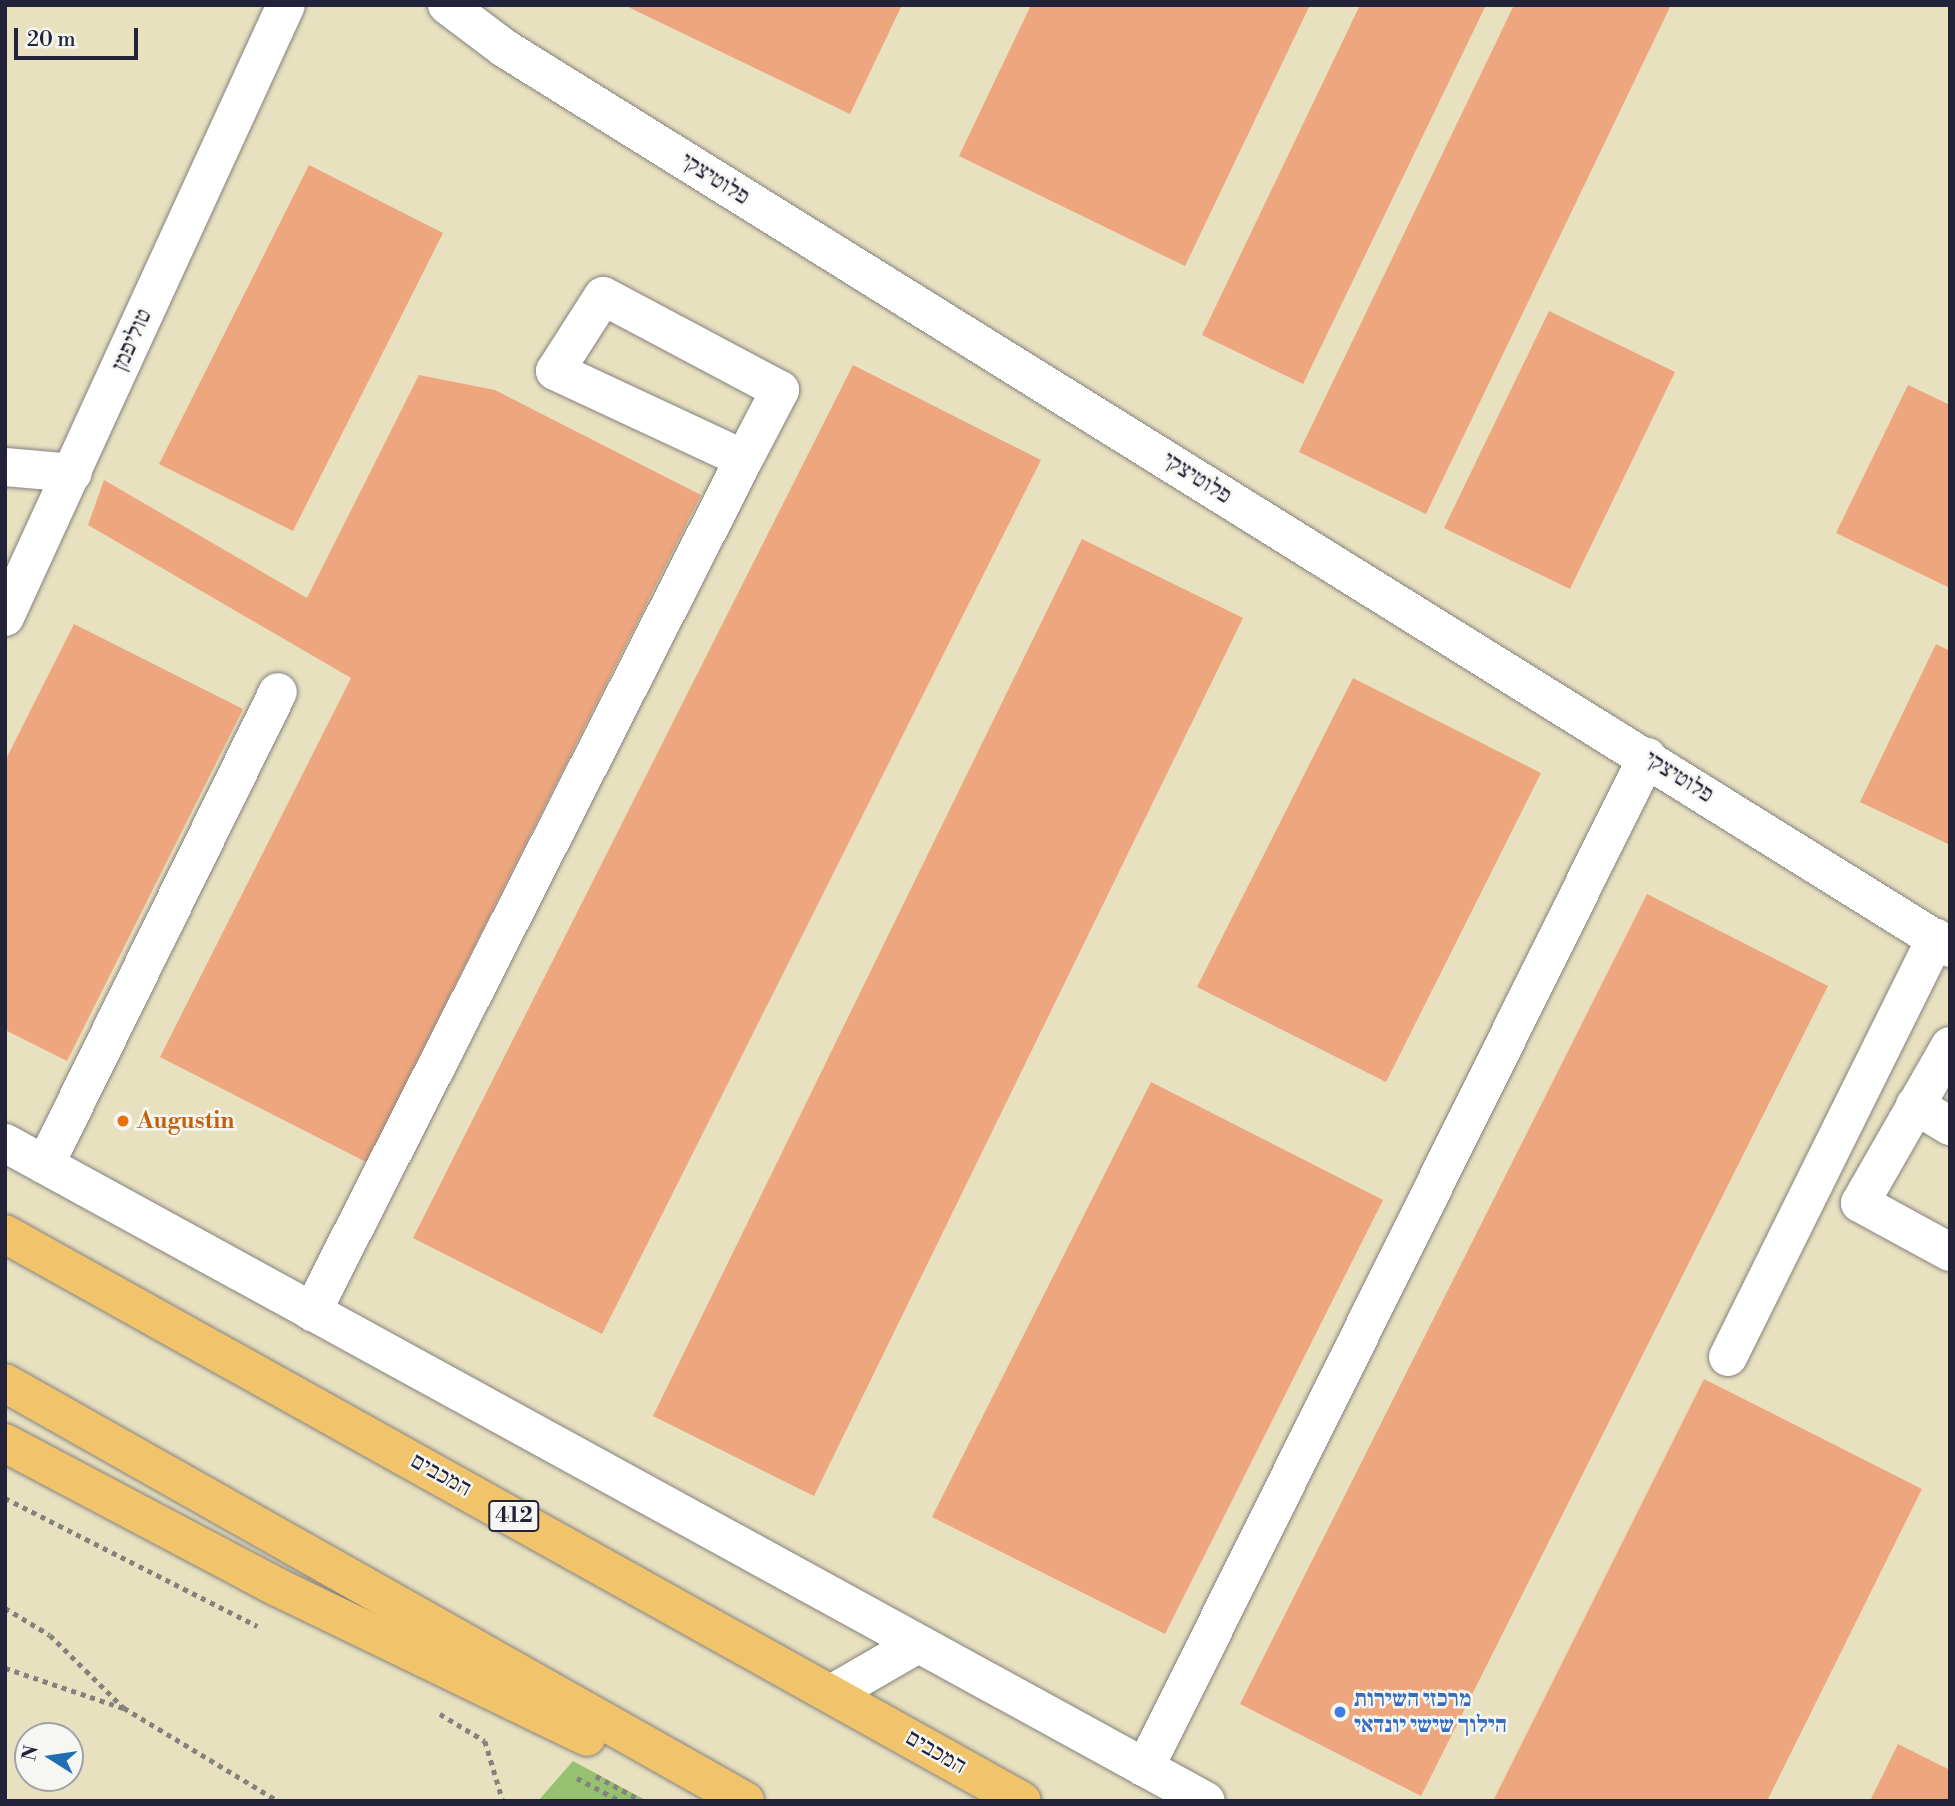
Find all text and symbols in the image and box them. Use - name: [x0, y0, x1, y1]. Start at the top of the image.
- scale bar: [18, 14, 142, 58]
- text: 20 m: [27, 27, 76, 53]
- street label: פלוטיצקי: [675, 147, 755, 211]
- street label: טוליפמן: [106, 305, 158, 375]
- street label: פלוטיצקי: [1157, 446, 1237, 510]
- street label: פלוטיצקי: [1639, 745, 1719, 809]
- place label: Augustin: [137, 1107, 234, 1135]
- marker: Augustin: [115, 1113, 131, 1129]
- street label: המכבים: [406, 1447, 476, 1503]
- road number: 412: [488, 1498, 540, 1534]
- place label: מרכזי השירות הילוך שישי יונדאי: [1354, 1685, 1507, 1739]
- marker: מרכזי השירות הילוך שישי יונדאי: [1332, 1704, 1348, 1720]
- north arrow: [14, 1722, 84, 1792]
- street label: המכבים: [901, 1724, 971, 1780]
- text: N: [17, 1743, 44, 1763]

